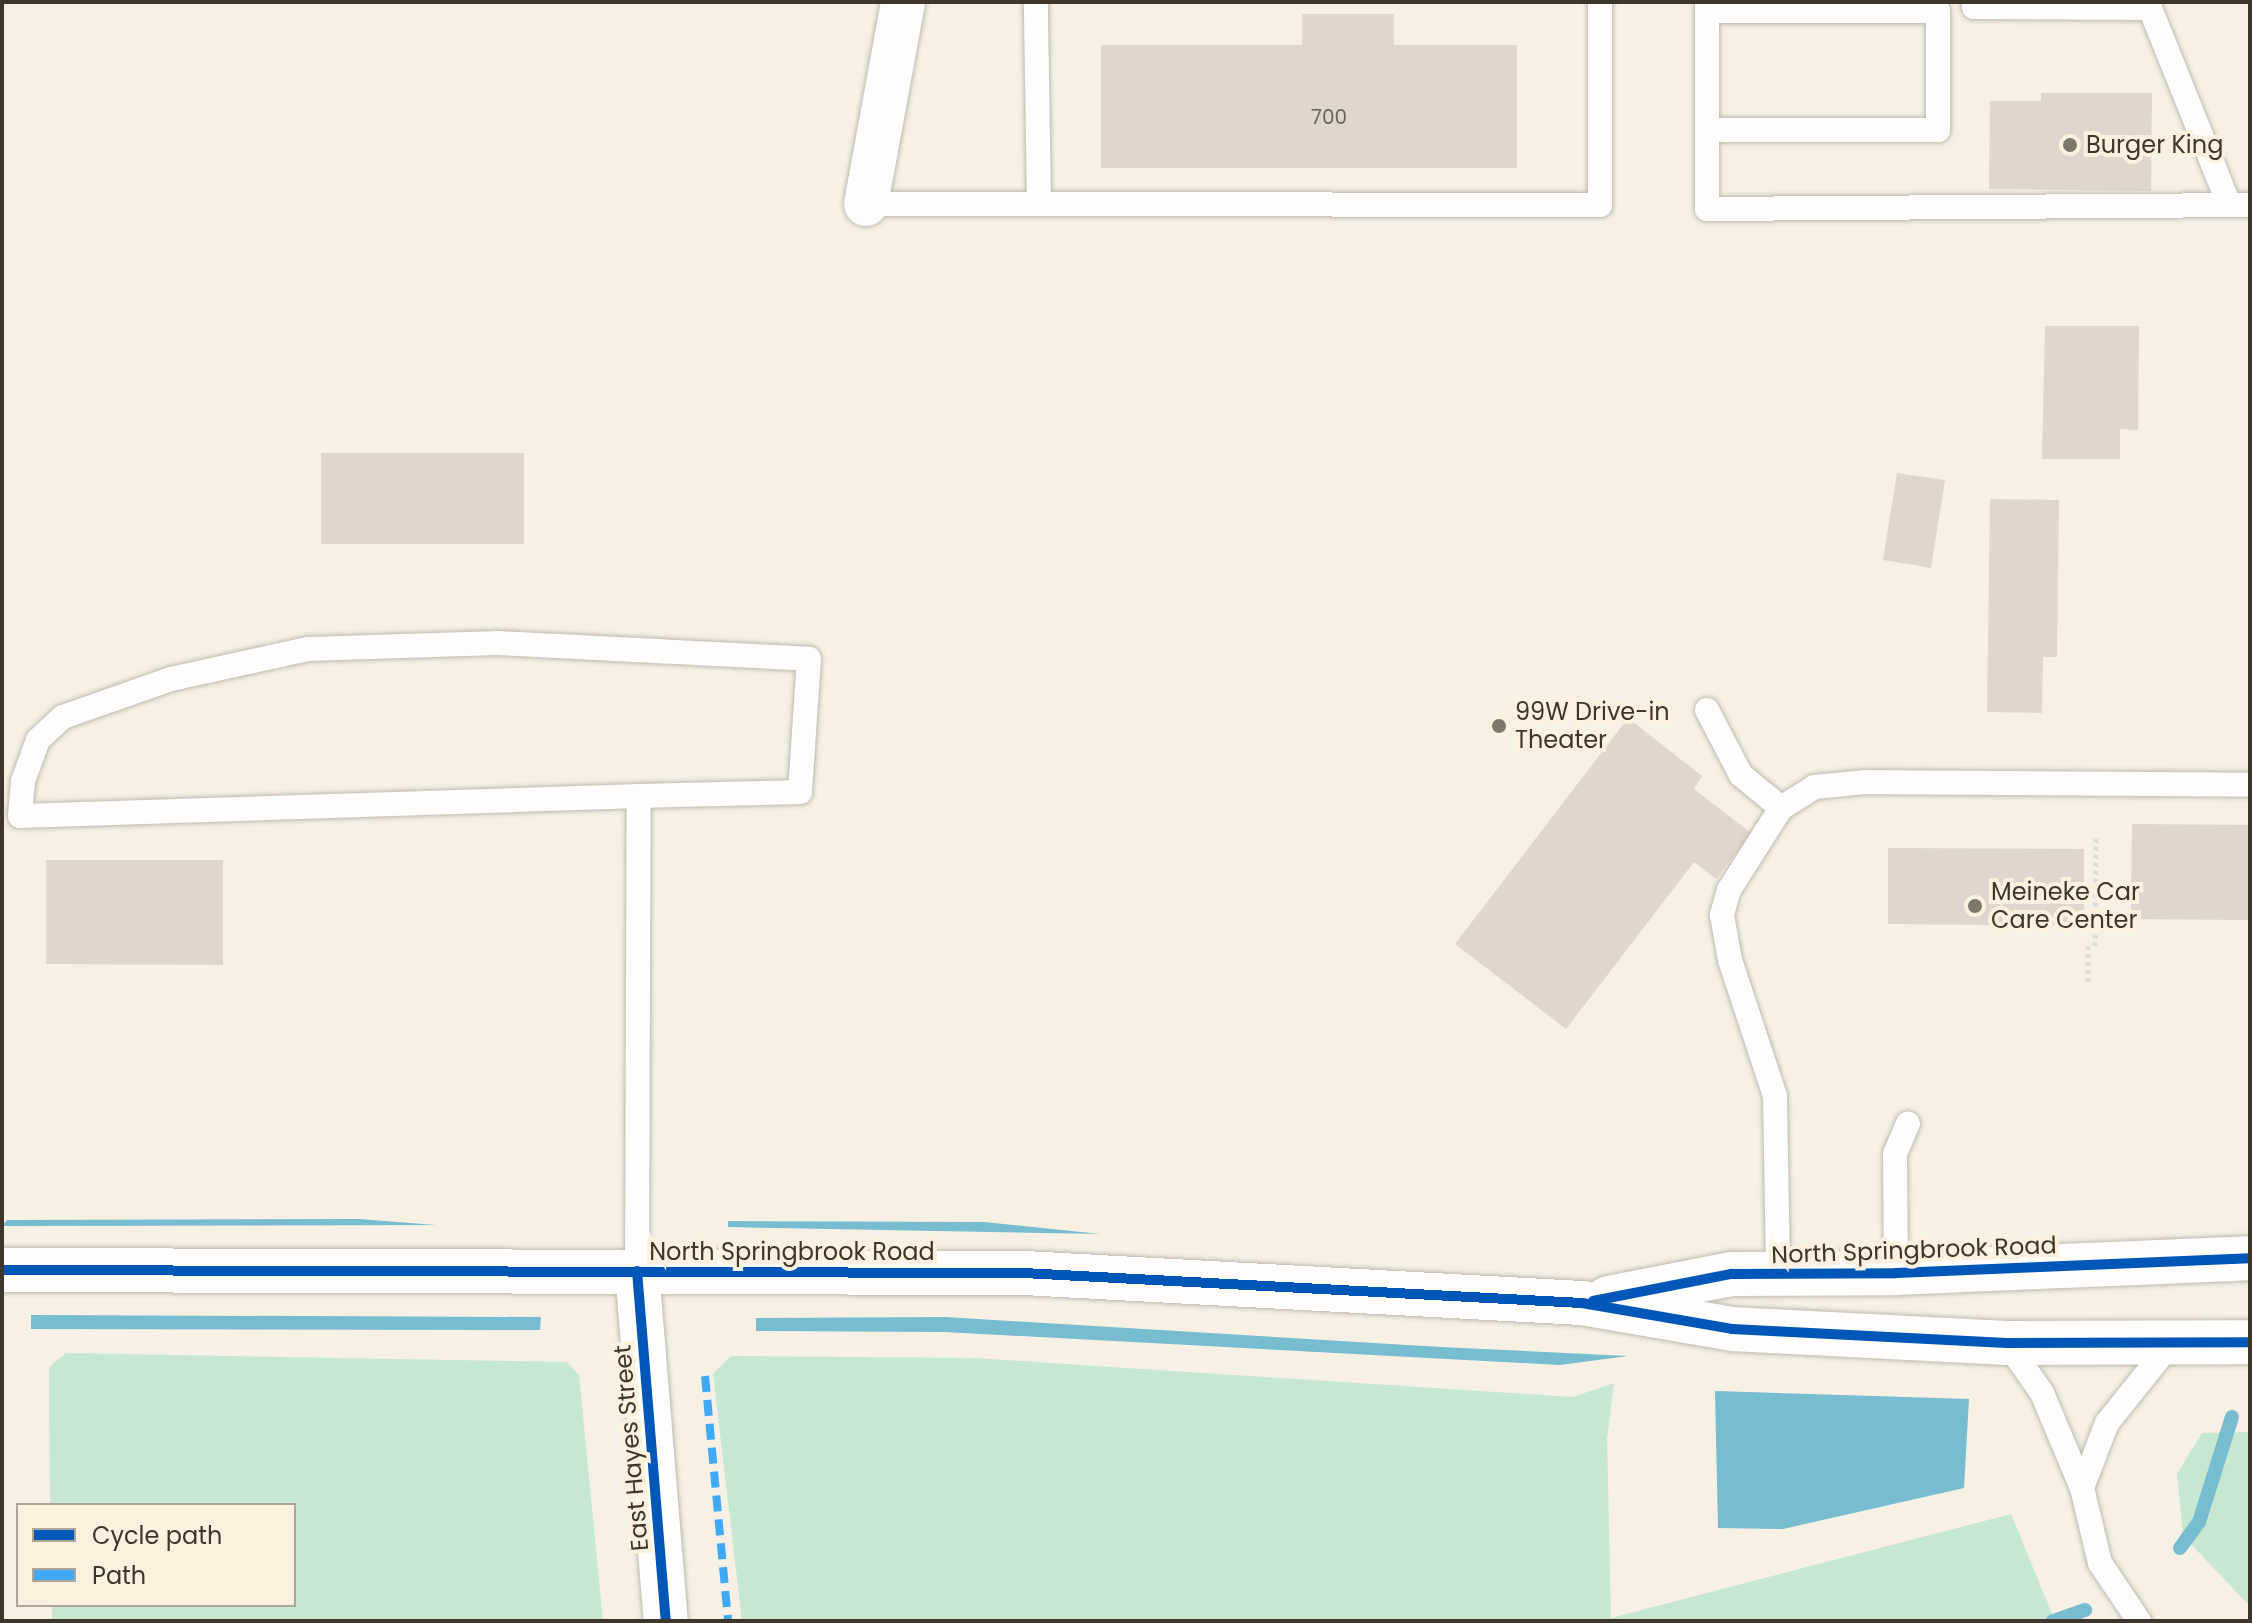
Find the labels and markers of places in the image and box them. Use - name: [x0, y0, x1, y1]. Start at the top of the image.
- place label: Burger King: [2086, 131, 2223, 159]
- marker: Burger King: [2061, 136, 2079, 154]
- place label: 99W Drive-in Theater: [1515, 698, 1670, 754]
- marker: 99W Drive-in Theater: [1490, 717, 1508, 735]
- place label: Meineke Car Care Center: [1991, 878, 2140, 934]
- marker: Meineke Car Care Center: [1966, 897, 1984, 915]

